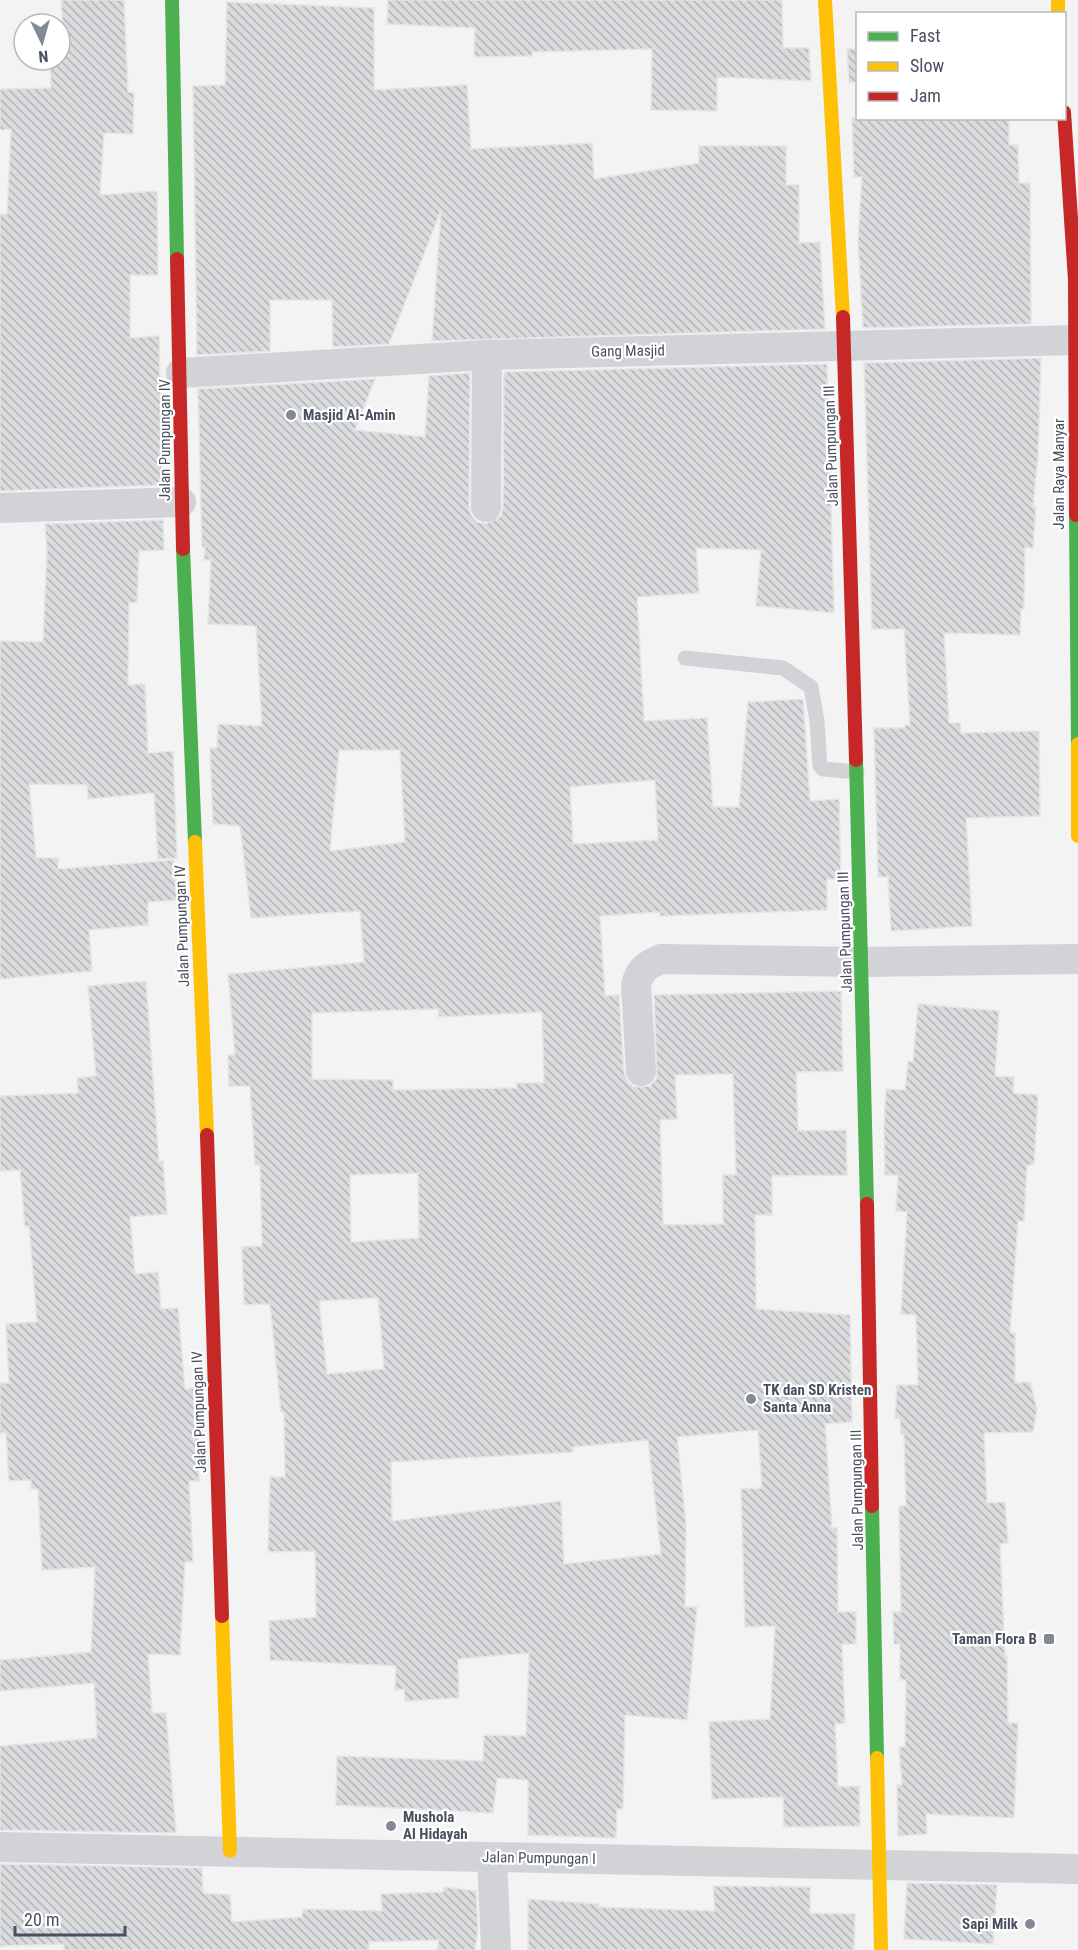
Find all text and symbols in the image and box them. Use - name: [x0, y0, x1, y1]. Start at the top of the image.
- north arrow: [12, 12, 72, 72]
- legend: [856, 12, 1066, 120]
- text: Fast: [910, 25, 941, 46]
- text: N: [38, 47, 49, 66]
- text: Slow: [910, 55, 945, 76]
- text: Jam: [910, 85, 941, 106]
- street label: Gang Masjid: [591, 341, 665, 361]
- street label: Jalan Pumpungan IV: [156, 378, 174, 501]
- street label: Jalan Pumpungan III: [820, 385, 842, 507]
- place label: Masjid Al-Amin: [303, 406, 396, 424]
- marker: Masjid Al-Amin: [284, 408, 298, 422]
- street label: Jalan Raya Manyar: [1050, 418, 1068, 530]
- street label: Jalan Pumpungan IV: [171, 864, 193, 987]
- street label: Jalan Pumpungan III: [834, 871, 856, 993]
- street label: Jalan Pumpungan IV: [188, 1350, 210, 1473]
- place label: TK dan SD Kristen Santa Anna: [763, 1381, 871, 1416]
- marker: TK dan SD Kristen Santa Anna: [744, 1392, 758, 1406]
- street label: Jalan Pumpungan III: [847, 1429, 867, 1551]
- place label: Taman Flora B: [952, 1630, 1037, 1648]
- marker: Taman Flora B: [1042, 1632, 1056, 1646]
- place label: Mushola Al Hidayah: [403, 1808, 468, 1843]
- marker: Mushola Al Hidayah: [384, 1819, 398, 1833]
- street label: Jalan Pumpungan I: [482, 1848, 596, 1868]
- scale bar: [15, 1899, 124, 1937]
- text: 20 m: [24, 1909, 59, 1930]
- place label: Sapi Milk: [962, 1915, 1019, 1933]
- marker: Sapi Milk: [1023, 1917, 1037, 1931]

